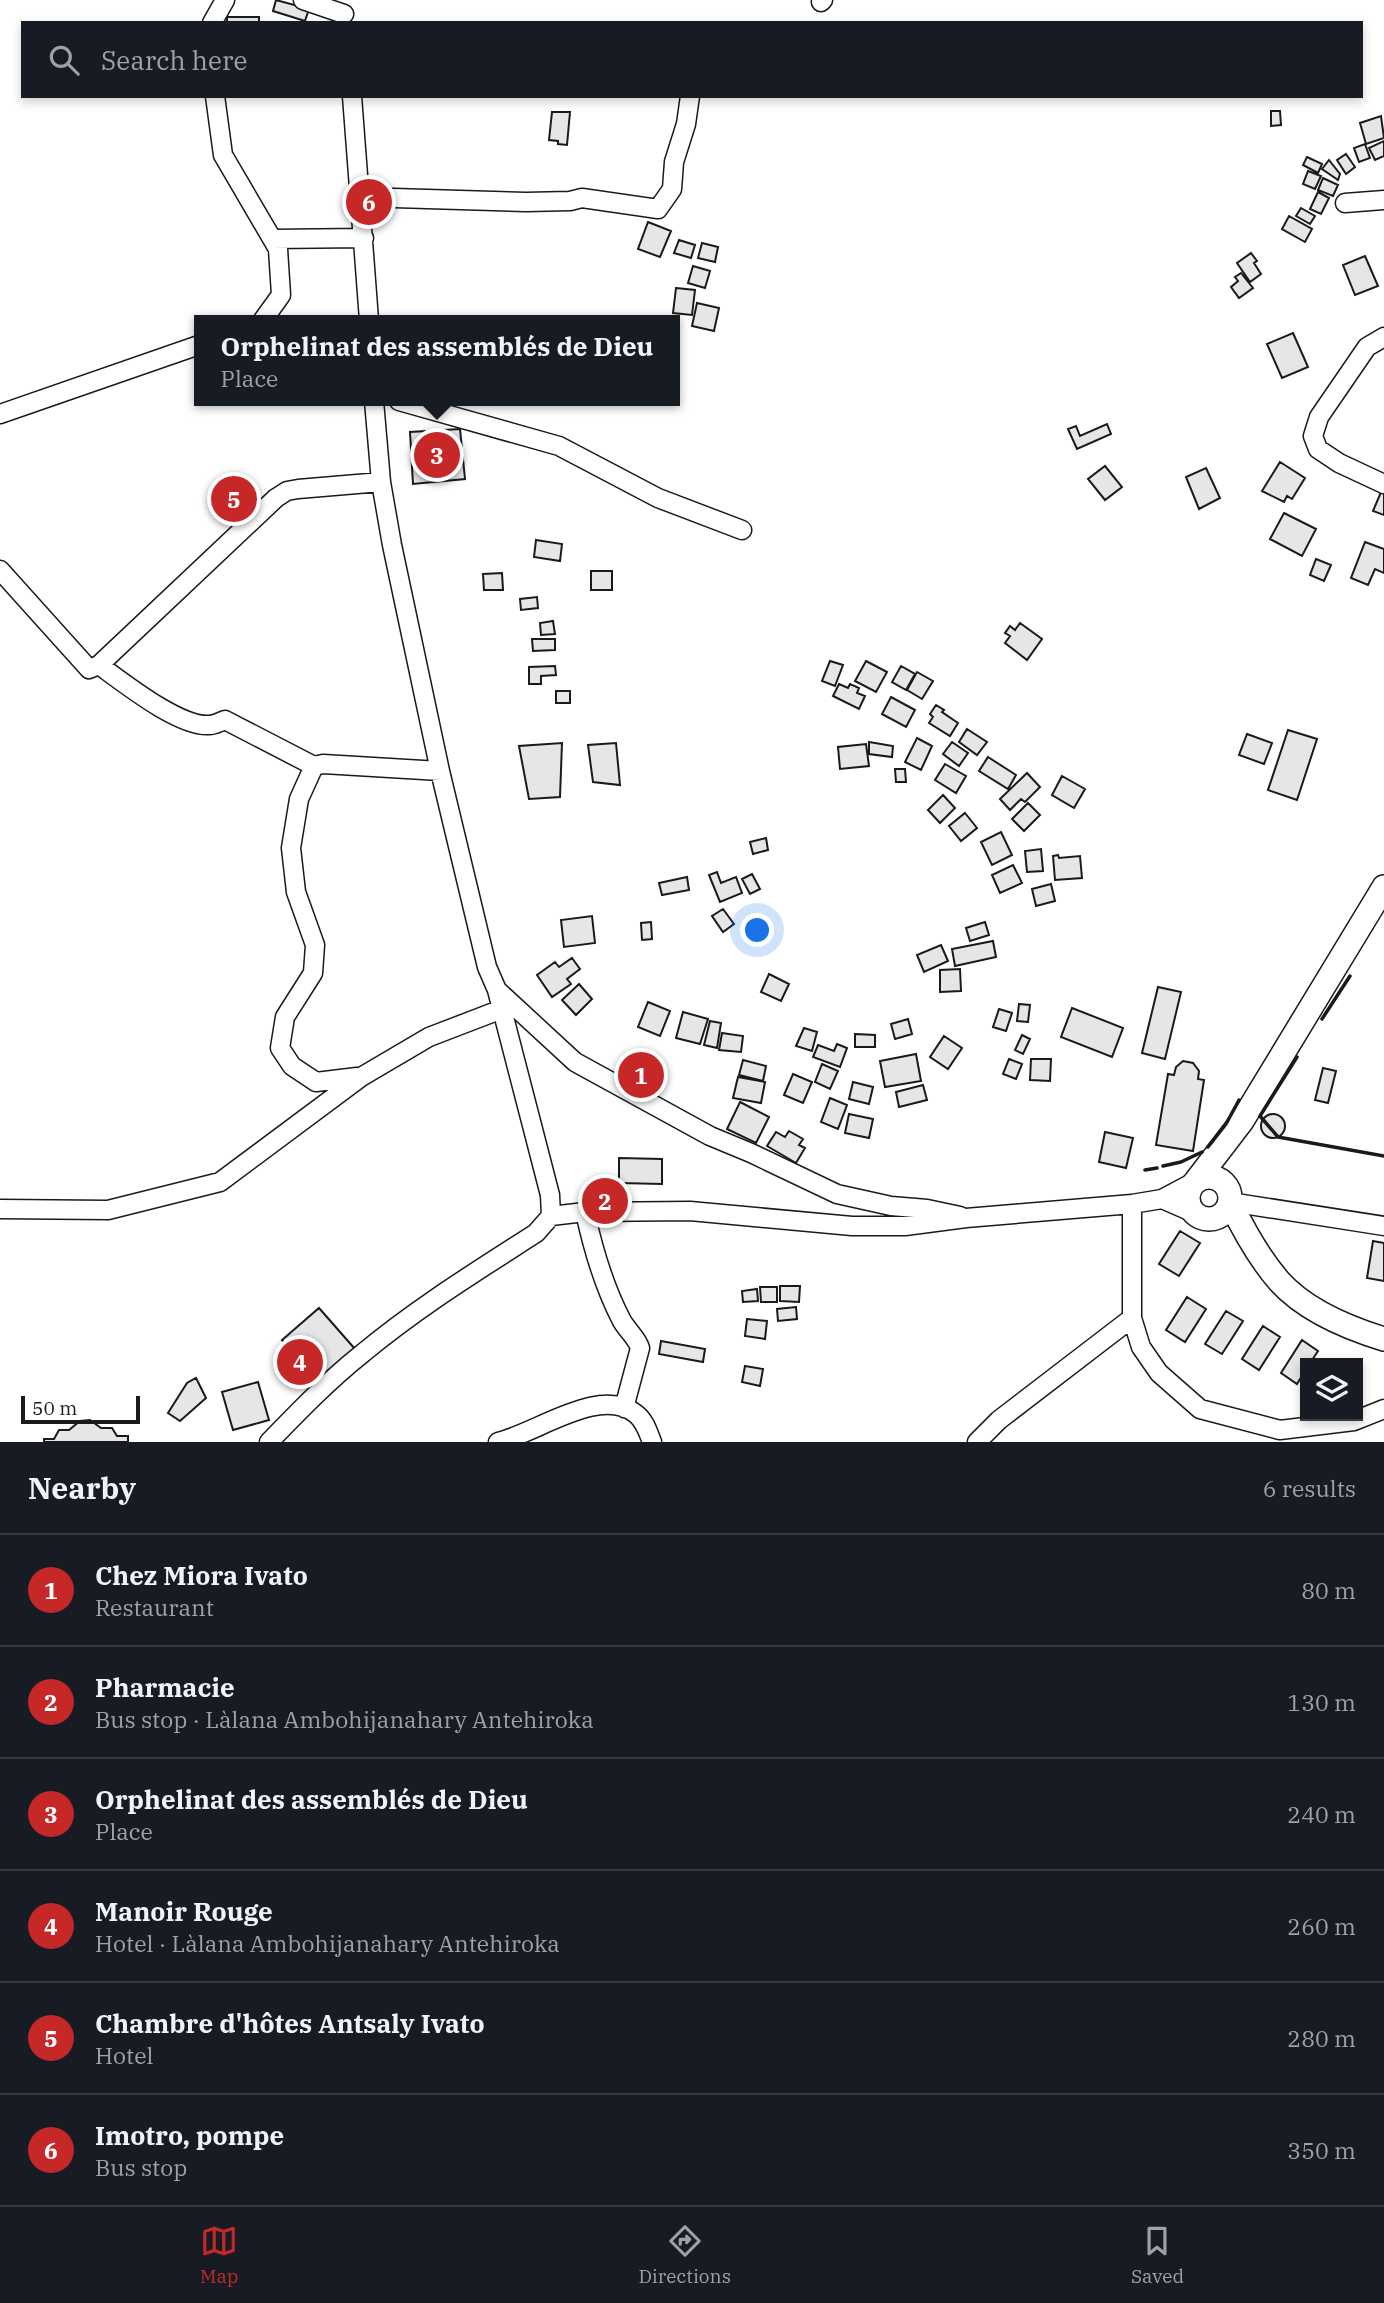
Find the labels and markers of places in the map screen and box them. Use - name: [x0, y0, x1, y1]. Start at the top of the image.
- pin: 6: [346, 176, 392, 228]
- pin: 3: [414, 429, 460, 481]
- pin: 5: [211, 473, 257, 525]
- pin: 1: [618, 1049, 664, 1101]
- pin: 2: [582, 1175, 628, 1227]
- pin: 4: [277, 1336, 323, 1388]

